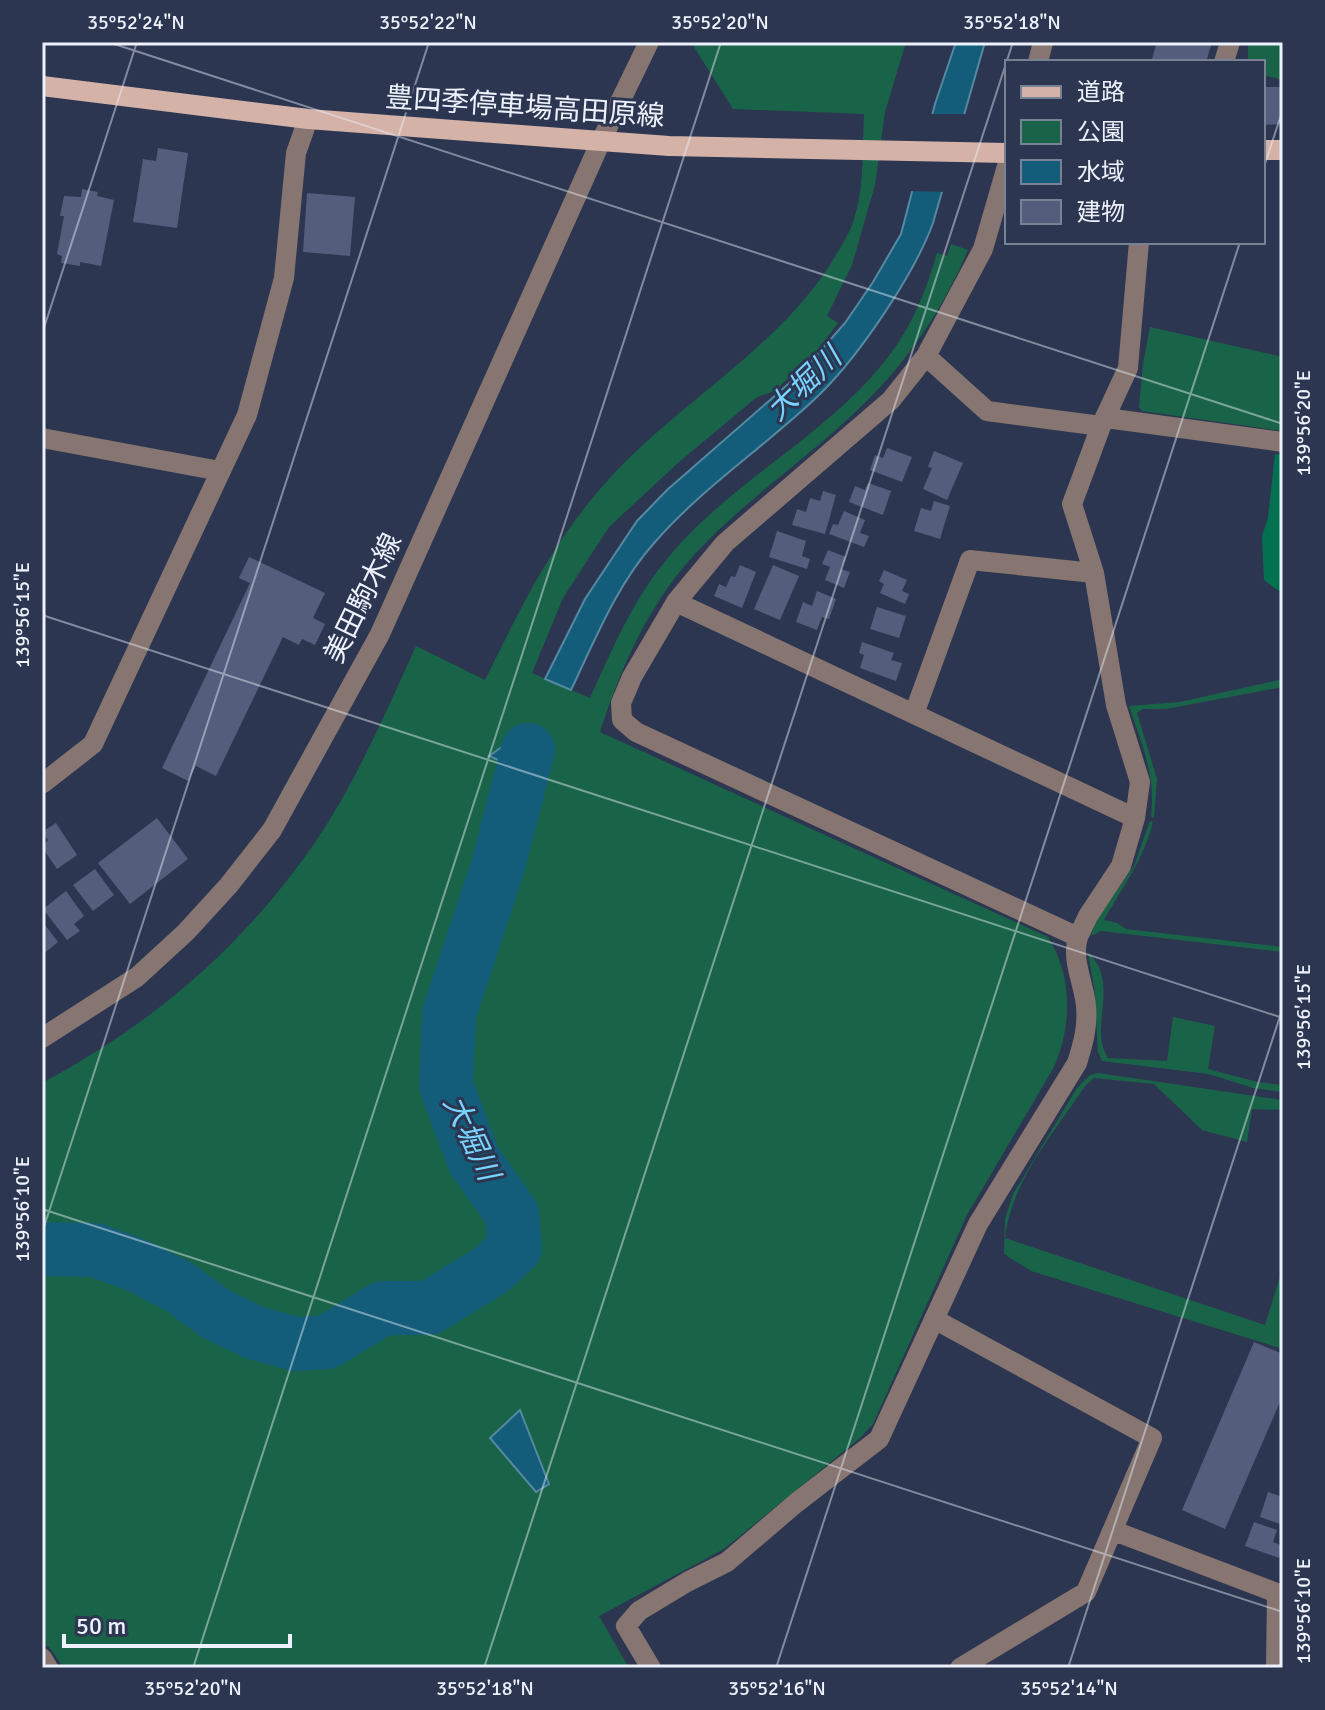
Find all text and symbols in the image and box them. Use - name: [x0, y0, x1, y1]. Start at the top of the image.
- text: 35°52'24"N: [87, 10, 185, 35]
- text: 35°52'22"N: [379, 10, 477, 35]
- text: 35°52'20"N: [671, 10, 769, 35]
- text: 35°52'18"N: [963, 10, 1061, 35]
- legend: [1005, 60, 1265, 244]
- text: 道路: [1077, 77, 1125, 107]
- street label: 豊四季停車場高田原線: [384, 80, 666, 134]
- text: 公園: [1077, 117, 1125, 147]
- text: 水域: [1077, 157, 1125, 187]
- text: 建物: [1077, 197, 1125, 227]
- water label: 大堀川: [759, 337, 851, 429]
- text: 139°56'20"E: [1291, 370, 1316, 476]
- street label: 美田駒木線: [317, 528, 409, 668]
- text: 139°56'15"E: [10, 562, 35, 668]
- text: 139°56'15"E: [1291, 964, 1316, 1070]
- water label: 大堀川: [435, 1089, 508, 1189]
- text: 139°56'10"E: [10, 1156, 35, 1262]
- text: 139°56'10"E: [1291, 1558, 1316, 1664]
- scale bar: [64, 1598, 290, 1648]
- text: 50 m: [76, 1611, 126, 1641]
- text: 35°52'20"N: [144, 1676, 242, 1701]
- text: 35°52'18"N: [436, 1676, 534, 1701]
- text: 35°52'16"N: [728, 1676, 826, 1701]
- text: 35°52'14"N: [1020, 1676, 1118, 1701]

